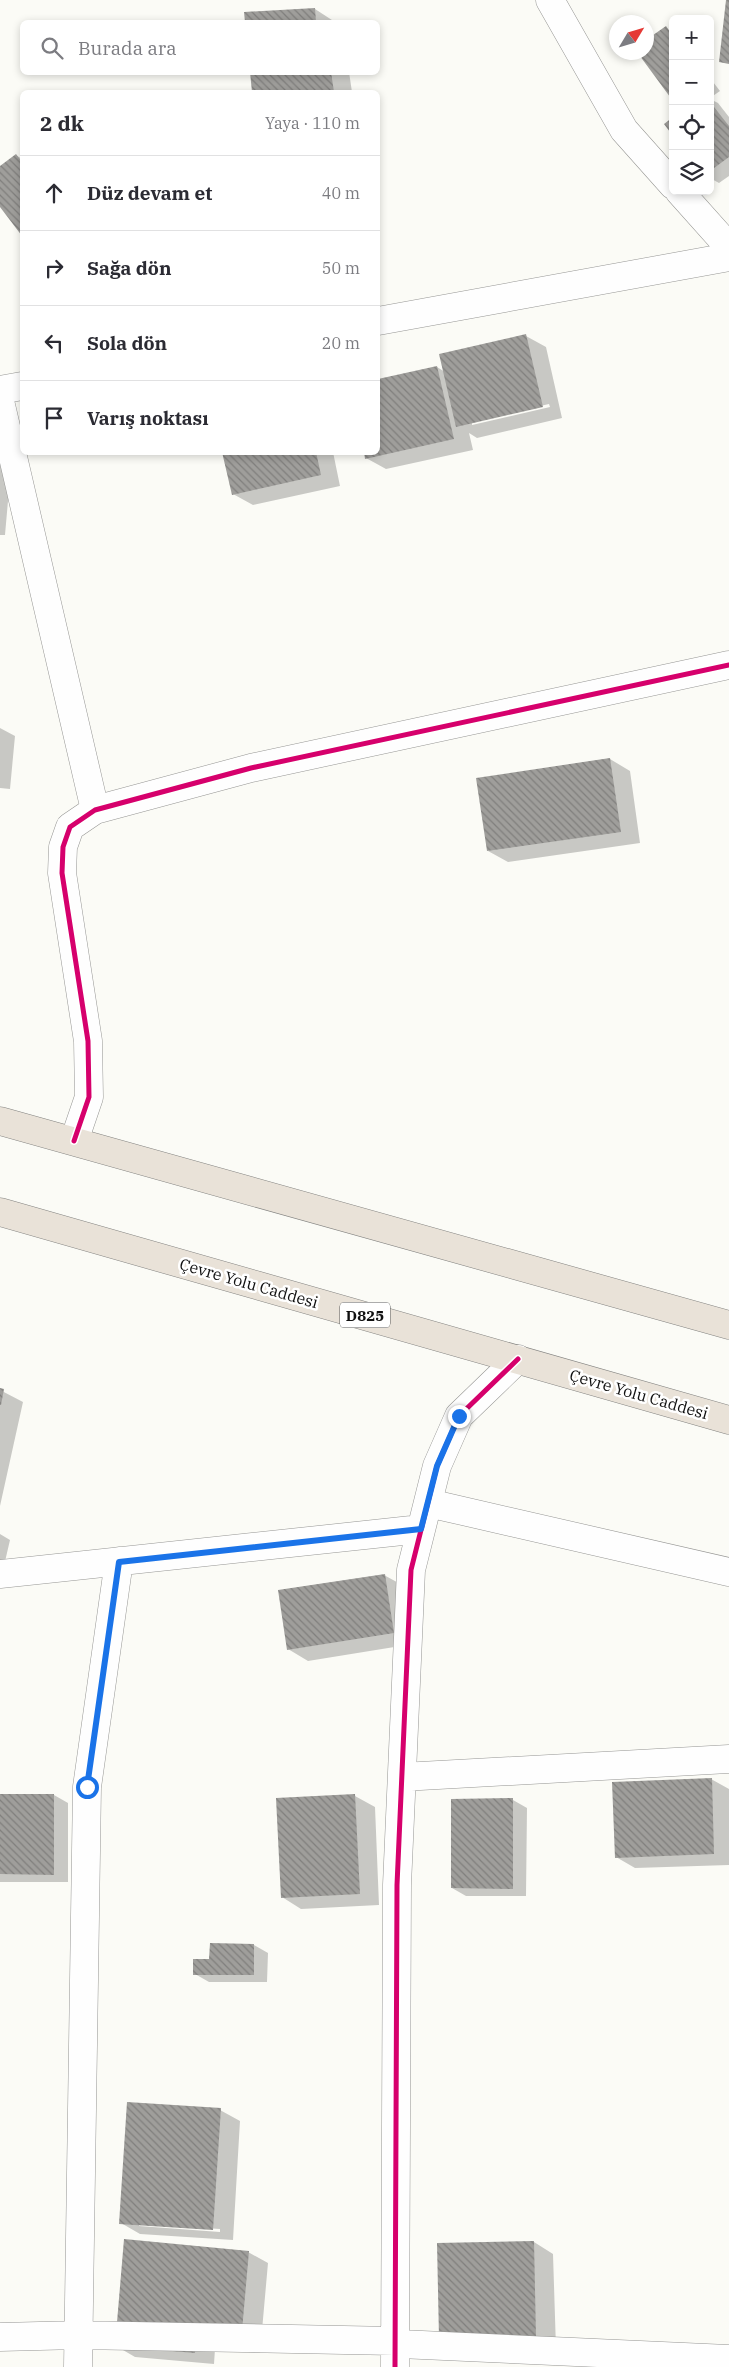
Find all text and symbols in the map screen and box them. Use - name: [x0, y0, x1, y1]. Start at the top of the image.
- north arrow: [609, 15, 654, 60]
- map controls: [669, 15, 714, 195]
- button: +: [669, 15, 714, 60]
- search box: [20, 20, 380, 75]
- icon: search: [38, 34, 66, 62]
- text: Burada ara: [78, 36, 177, 60]
- button: −: [669, 60, 714, 105]
- button: locate: [669, 105, 714, 150]
- text: 2 dk: [40, 109, 84, 137]
- text: Yaya · 110 m: [265, 113, 360, 133]
- button: layers: [669, 150, 714, 195]
- icon: ahead: [40, 179, 68, 207]
- text: Düz devam et: [87, 181, 212, 205]
- text: 40 m: [322, 183, 360, 203]
- icon: right: [40, 254, 68, 282]
- text: Sağa dön: [87, 256, 171, 280]
- text: 50 m: [322, 258, 360, 278]
- icon: left: [40, 329, 68, 357]
- text: Sola dön: [87, 331, 167, 355]
- text: 20 m: [322, 333, 360, 353]
- icon: arrive: [40, 404, 68, 432]
- text: Varış noktası: [87, 406, 209, 430]
- street label: Çevre Yolu Caddesi: [177, 1254, 321, 1312]
- road number: D825: [340, 1302, 390, 1328]
- street label: Çevre Yolu Caddesi: [567, 1365, 711, 1423]
- route end: [448, 1405, 471, 1428]
- route start: [76, 1776, 99, 1799]

